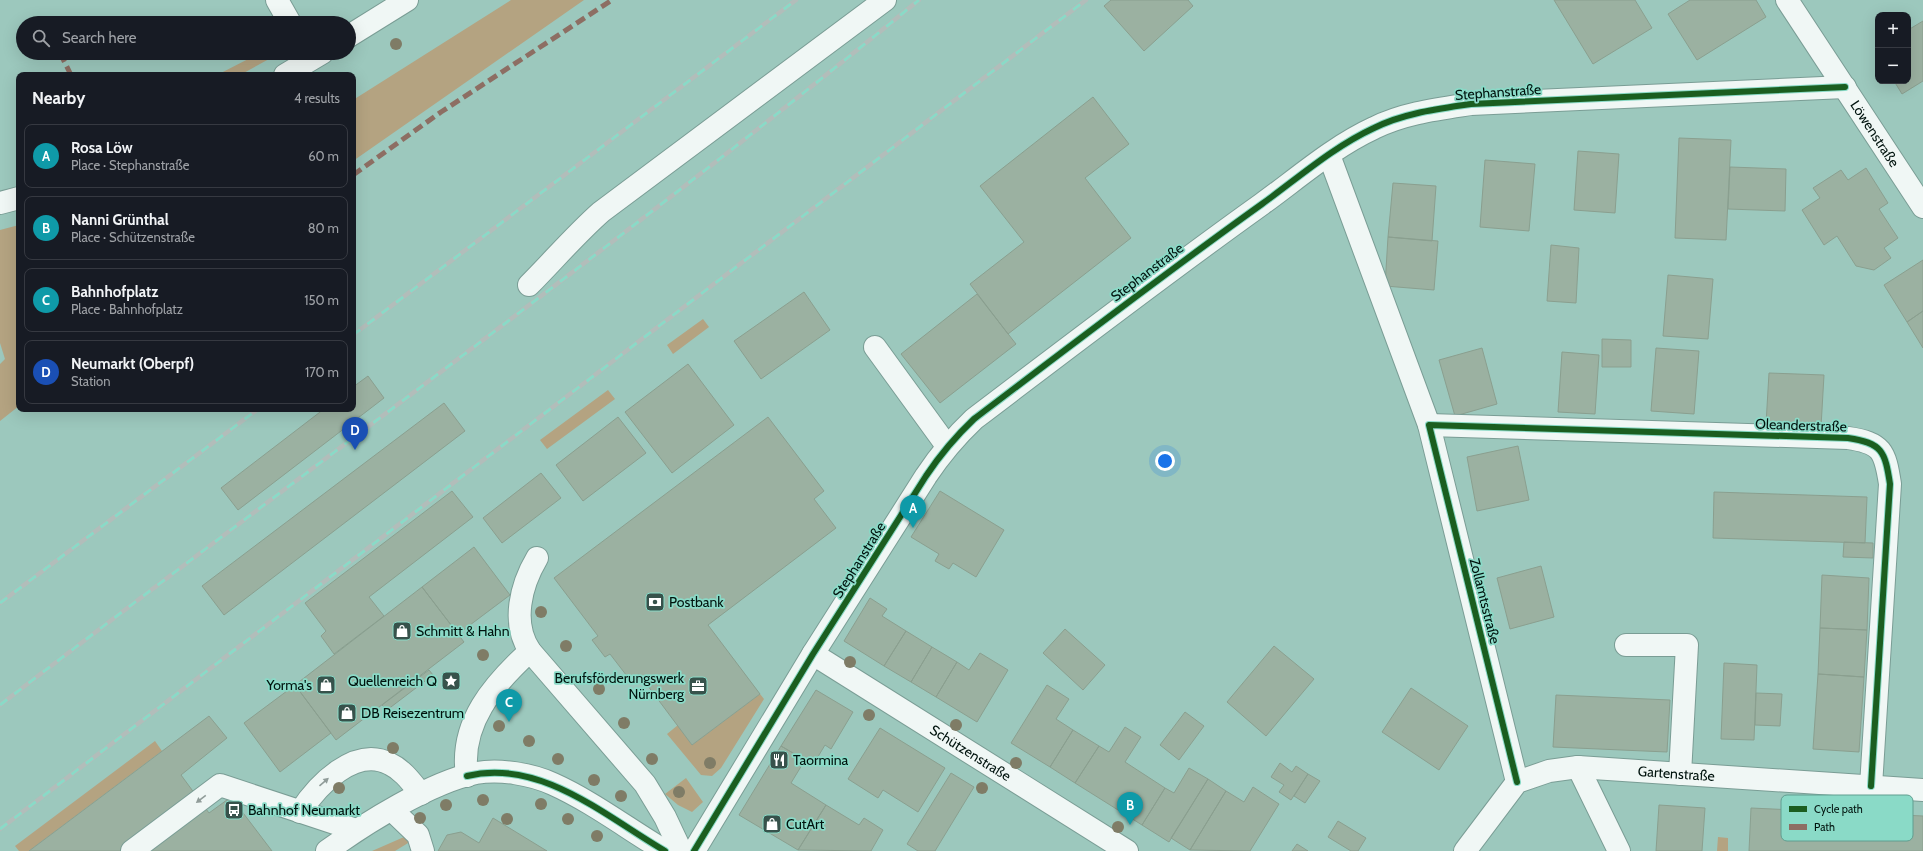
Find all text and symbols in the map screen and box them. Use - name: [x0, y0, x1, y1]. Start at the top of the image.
- map controls: [1875, 12, 1911, 84]
- button: +: [1875, 12, 1911, 48]
- search box: [16, 16, 356, 60]
- icon: search: [30, 27, 52, 49]
- text: Search here: [62, 29, 137, 47]
- button: −: [1875, 48, 1911, 84]
- street label: Stephanstraße: [1454, 80, 1542, 104]
- text: Nearby: [32, 88, 85, 108]
- text: 4 results: [294, 90, 340, 106]
- street label: Löwenstraße: [1846, 97, 1903, 171]
- text: Rosa Löw: [71, 139, 133, 157]
- text: A: [42, 148, 50, 164]
- text: 60 m: [308, 148, 339, 164]
- text: Place · Stephanstraße: [71, 157, 189, 173]
- text: Nanni Grünthal: [71, 211, 169, 229]
- text: B: [42, 220, 50, 236]
- text: 80 m: [308, 220, 339, 236]
- text: Place · Schützenstraße: [71, 229, 195, 245]
- street label: Stephanstraße: [1107, 239, 1187, 305]
- text: Bahnhofplatz: [71, 283, 158, 301]
- text: C: [42, 292, 50, 308]
- text: 150 m: [304, 292, 339, 308]
- text: Place · Bahnhofplatz: [71, 301, 183, 317]
- text: Neumarkt (Oberpf): [71, 355, 194, 373]
- text: D: [41, 364, 51, 380]
- text: 170 m: [305, 364, 339, 380]
- text: Station: [71, 373, 110, 389]
- street label: Oleanderstraße: [1755, 414, 1847, 436]
- pin: D: [342, 417, 368, 450]
- your location: [1155, 451, 1175, 471]
- pin: A: [900, 495, 926, 528]
- street label: Stephanstraße: [828, 519, 890, 601]
- street label: Zollamtsstraße: [1466, 556, 1504, 646]
- bank icon: Postbank: [644, 591, 666, 613]
- place label: Postbank: [669, 593, 724, 611]
- shop icon: Schmitt & Hahn: [391, 620, 413, 642]
- place label: Schmitt & Hahn: [416, 622, 510, 640]
- place label: Berufsförderungswerk Nürnberg: [555, 669, 685, 703]
- place icon: Quellenreich Q: [440, 670, 462, 692]
- place label: Quellenreich Q: [348, 672, 437, 690]
- shop icon: Yorma's: [315, 674, 337, 696]
- office icon: Berufsförderungswerk Nürnberg: [687, 675, 709, 697]
- place label: Yorma's: [265, 676, 312, 694]
- pin: C: [496, 689, 522, 722]
- shop icon: DB Reisezentrum: [336, 702, 358, 724]
- place label: DB Reisezentrum: [361, 704, 464, 722]
- street label: Schützenstraße: [927, 721, 1014, 785]
- restaurant icon: Taormina: [768, 749, 790, 771]
- place label: Taormina: [793, 751, 849, 769]
- street label: Gartenstraße: [1637, 762, 1715, 785]
- one-way arrow: [319, 777, 330, 786]
- pin: B: [1117, 792, 1143, 825]
- one-way arrow: [196, 795, 207, 803]
- legend: [1781, 795, 1913, 841]
- bus stop icon: Bahnhof Neumarkt: [223, 799, 245, 821]
- place label: Bahnhof Neumarkt: [248, 801, 360, 819]
- text: Cycle path: [1814, 802, 1863, 816]
- shop icon: CutArt: [761, 813, 783, 835]
- place label: CutArt: [786, 815, 825, 833]
- text: Path: [1814, 820, 1835, 834]

